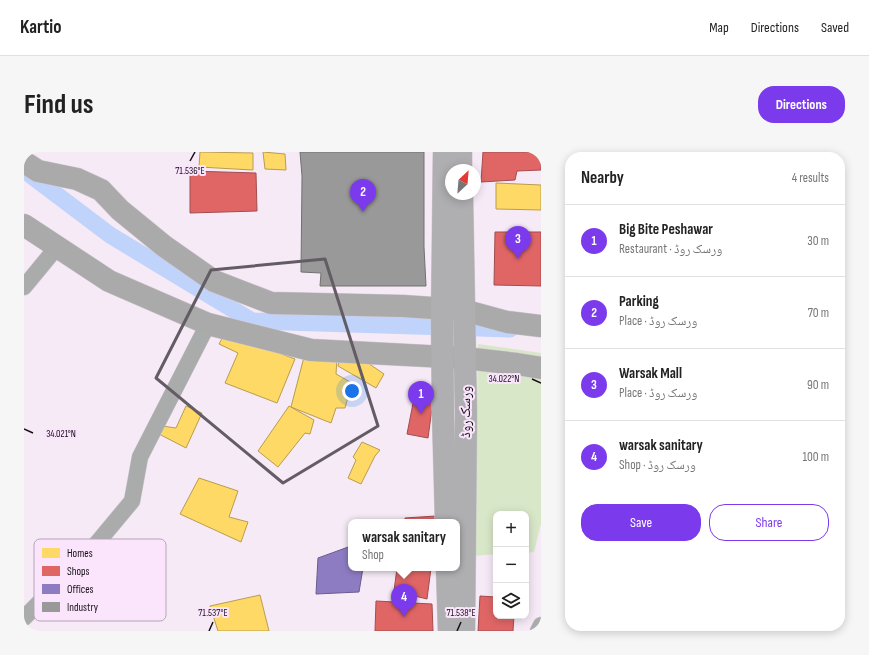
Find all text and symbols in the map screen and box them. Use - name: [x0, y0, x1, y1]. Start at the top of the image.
- text: Kartio: [20, 16, 62, 39]
- text: Map: [709, 19, 729, 36]
- text: Directions: [751, 19, 799, 36]
- text: Saved: [821, 19, 849, 36]
- button: Directions: [758, 86, 845, 123]
- text: Find us: [24, 88, 93, 121]
- north arrow: [445, 164, 481, 200]
- text: 71.536°E: [175, 165, 205, 177]
- text: Nearby: [581, 168, 624, 188]
- text: 4 results: [792, 170, 829, 186]
- pin: 2: [350, 179, 376, 212]
- text: Big Bite Peshawar: [619, 220, 713, 239]
- pin: 3: [505, 226, 531, 259]
- text: 1: [591, 233, 597, 249]
- text: 30 m: [807, 233, 829, 249]
- text: Restaurant · ورسک روڈ: [619, 241, 722, 257]
- text: Parking: [619, 292, 659, 311]
- text: 2: [591, 305, 597, 321]
- text: 70 m: [808, 305, 829, 321]
- text: Place · ورسک روڈ: [619, 313, 697, 329]
- text: Warsak Mall: [619, 364, 682, 383]
- text: 34.022°N: [489, 373, 519, 385]
- text: 3: [591, 377, 597, 393]
- text: 90 m: [807, 377, 829, 393]
- your location: [342, 381, 362, 401]
- pin: 1: [408, 381, 434, 414]
- text: Place · ورسک روڈ: [619, 385, 697, 401]
- street label: ورسک روڈ: [457, 386, 474, 438]
- text: 34.021°N: [46, 428, 76, 440]
- text: warsak sanitary: [619, 436, 703, 455]
- text: 4: [591, 449, 597, 465]
- text: 100 m: [802, 449, 829, 465]
- text: Shop · ورسک روڈ: [619, 457, 696, 473]
- button: Save: [581, 504, 701, 541]
- button: Share: [709, 504, 829, 541]
- map controls: [493, 511, 529, 619]
- button: +: [493, 511, 529, 547]
- popup: [348, 519, 460, 571]
- text: warsak sanitary: [362, 528, 446, 547]
- legend: [34, 539, 166, 621]
- text: Homes: [67, 547, 93, 560]
- text: Shop: [362, 547, 384, 563]
- button: −: [493, 547, 529, 583]
- text: Shops: [67, 565, 90, 578]
- text: Offices: [67, 583, 94, 596]
- button: layers: [493, 583, 529, 619]
- pin: 4: [391, 584, 417, 617]
- text: Industry: [67, 601, 99, 614]
- text: 71.537°E: [198, 607, 228, 619]
- text: 71.538°E: [446, 607, 476, 619]

